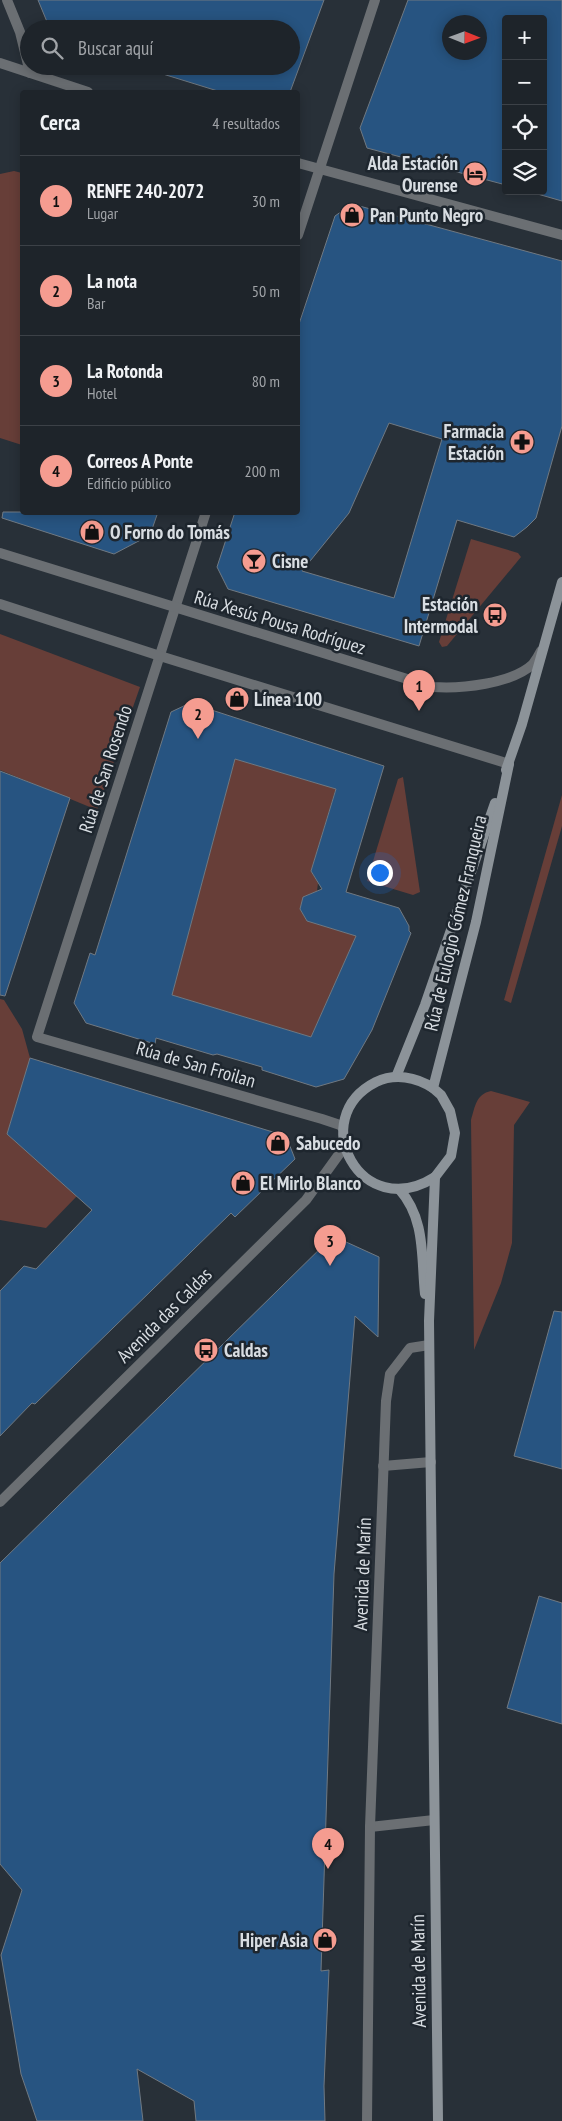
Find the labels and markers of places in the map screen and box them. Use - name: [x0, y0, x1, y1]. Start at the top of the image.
- place label: Alda Estación Ourense: [367, 151, 458, 197]
- hotel icon: Alda Estación Ourense: [462, 161, 488, 187]
- shop icon: Pan Punto Negro: [339, 202, 365, 228]
- place label: Pan Punto Negro: [370, 203, 483, 227]
- place label: Farmacia Estación: [443, 419, 504, 465]
- pharmacy icon: Farmacia Estación: [509, 429, 535, 455]
- shop icon: O Forno do Tomás: [79, 519, 105, 545]
- place label: O Forno do Tomás: [110, 520, 230, 544]
- bar icon: Cisne: [241, 548, 267, 574]
- place label: Cisne: [272, 549, 308, 573]
- place label: Estación Intermodal: [404, 592, 478, 638]
- bus stop icon: Estación Intermodal: [482, 602, 508, 628]
- pin: 1: [403, 670, 435, 711]
- shop icon: Línea 100: [224, 686, 250, 712]
- place label: Línea 100: [254, 687, 322, 711]
- pin: 2: [182, 698, 214, 739]
- shop icon: Sabucedo: [265, 1130, 291, 1156]
- place label: Sabucedo: [296, 1131, 361, 1155]
- shop icon: El Mirlo Blanco: [230, 1170, 256, 1196]
- place label: El Mirlo Blanco: [260, 1171, 361, 1195]
- pin: 3: [314, 1225, 346, 1266]
- bus stop icon: Caldas: [193, 1337, 219, 1363]
- place label: Caldas: [224, 1338, 268, 1362]
- pin: 4: [312, 1828, 344, 1869]
- shop icon: Hiper Asia: [312, 1927, 338, 1953]
- place label: Hiper Asia: [240, 1928, 308, 1952]

